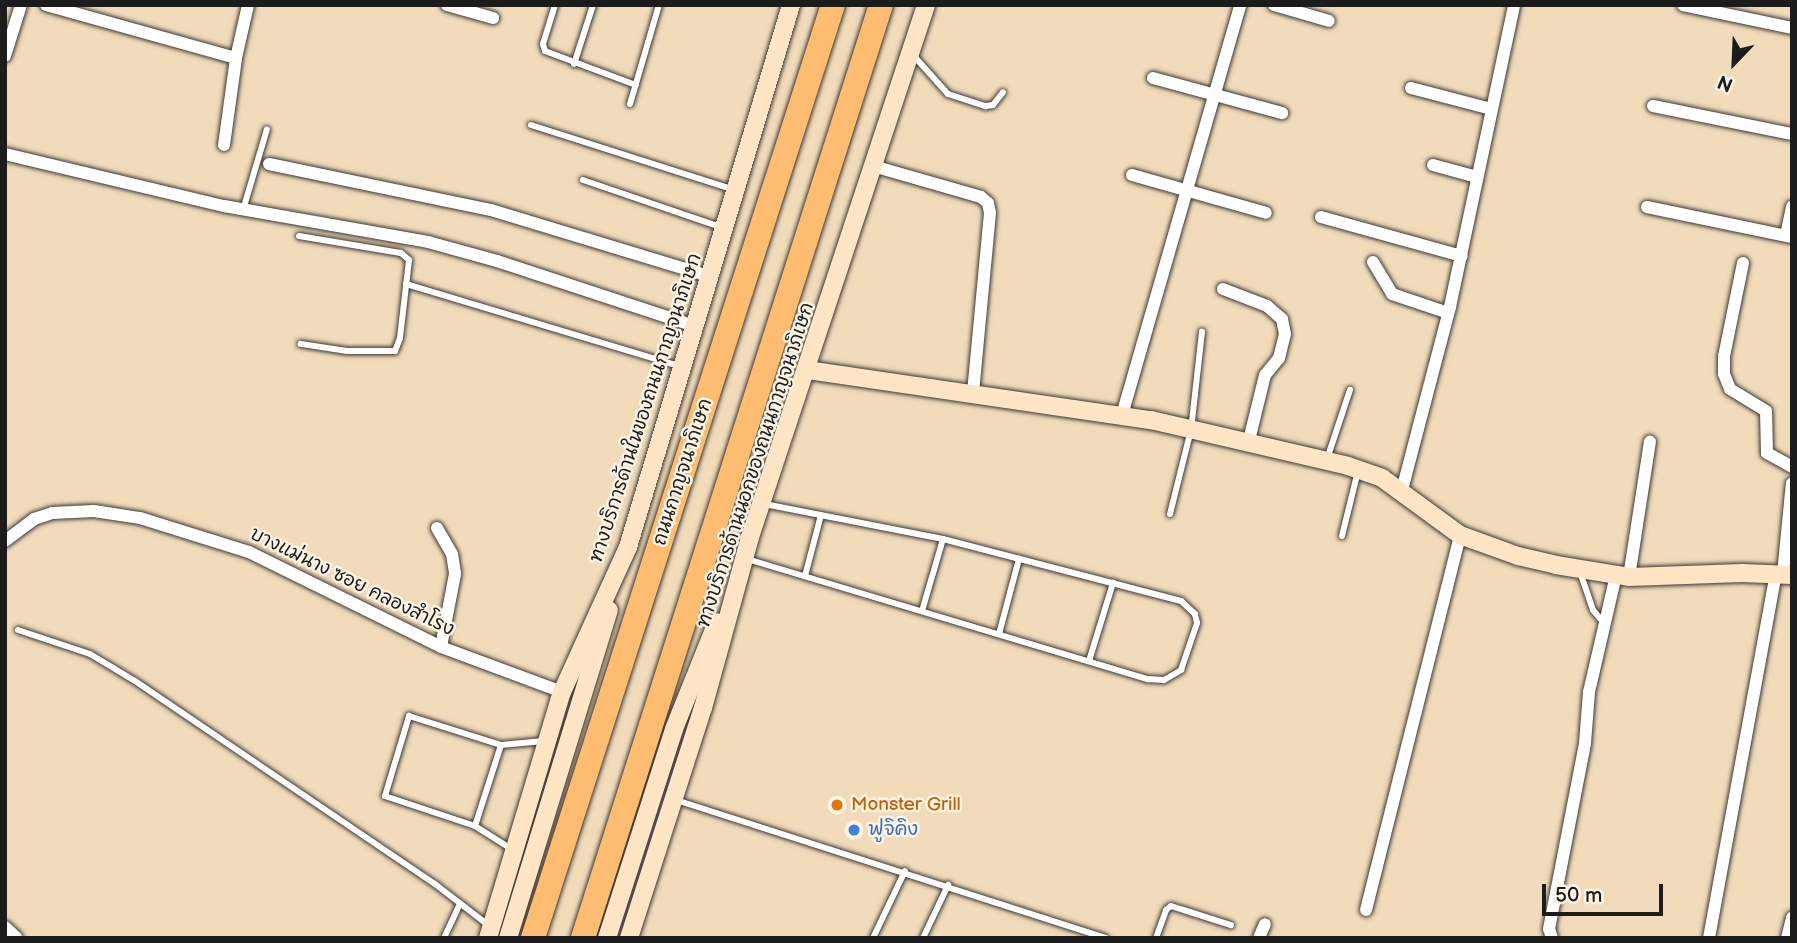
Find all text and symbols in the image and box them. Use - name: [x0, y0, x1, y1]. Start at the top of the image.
- north arrow: [1699, 28, 1769, 98]
- text: N: [1715, 69, 1737, 96]
- street label: ทางบริการด้านในของถนนกาญจนาภิเษก: [585, 251, 707, 565]
- street label: ทางบริการด้านนอกของถนนกาญจนาภิเษก: [693, 300, 819, 630]
- street label: ถนนกาญจนาภิเษก: [648, 396, 718, 548]
- street label: บางแม่นาง ซอย คลองสำโรง: [246, 523, 458, 641]
- place label: Monster Grill: [851, 794, 961, 816]
- marker: Monster Grill: [829, 797, 845, 813]
- place label: ฟูจิคิง: [868, 819, 918, 841]
- marker: ฟูจิคิง: [846, 822, 862, 838]
- scale bar: [1545, 870, 1666, 914]
- text: 50 m: [1555, 883, 1602, 908]

